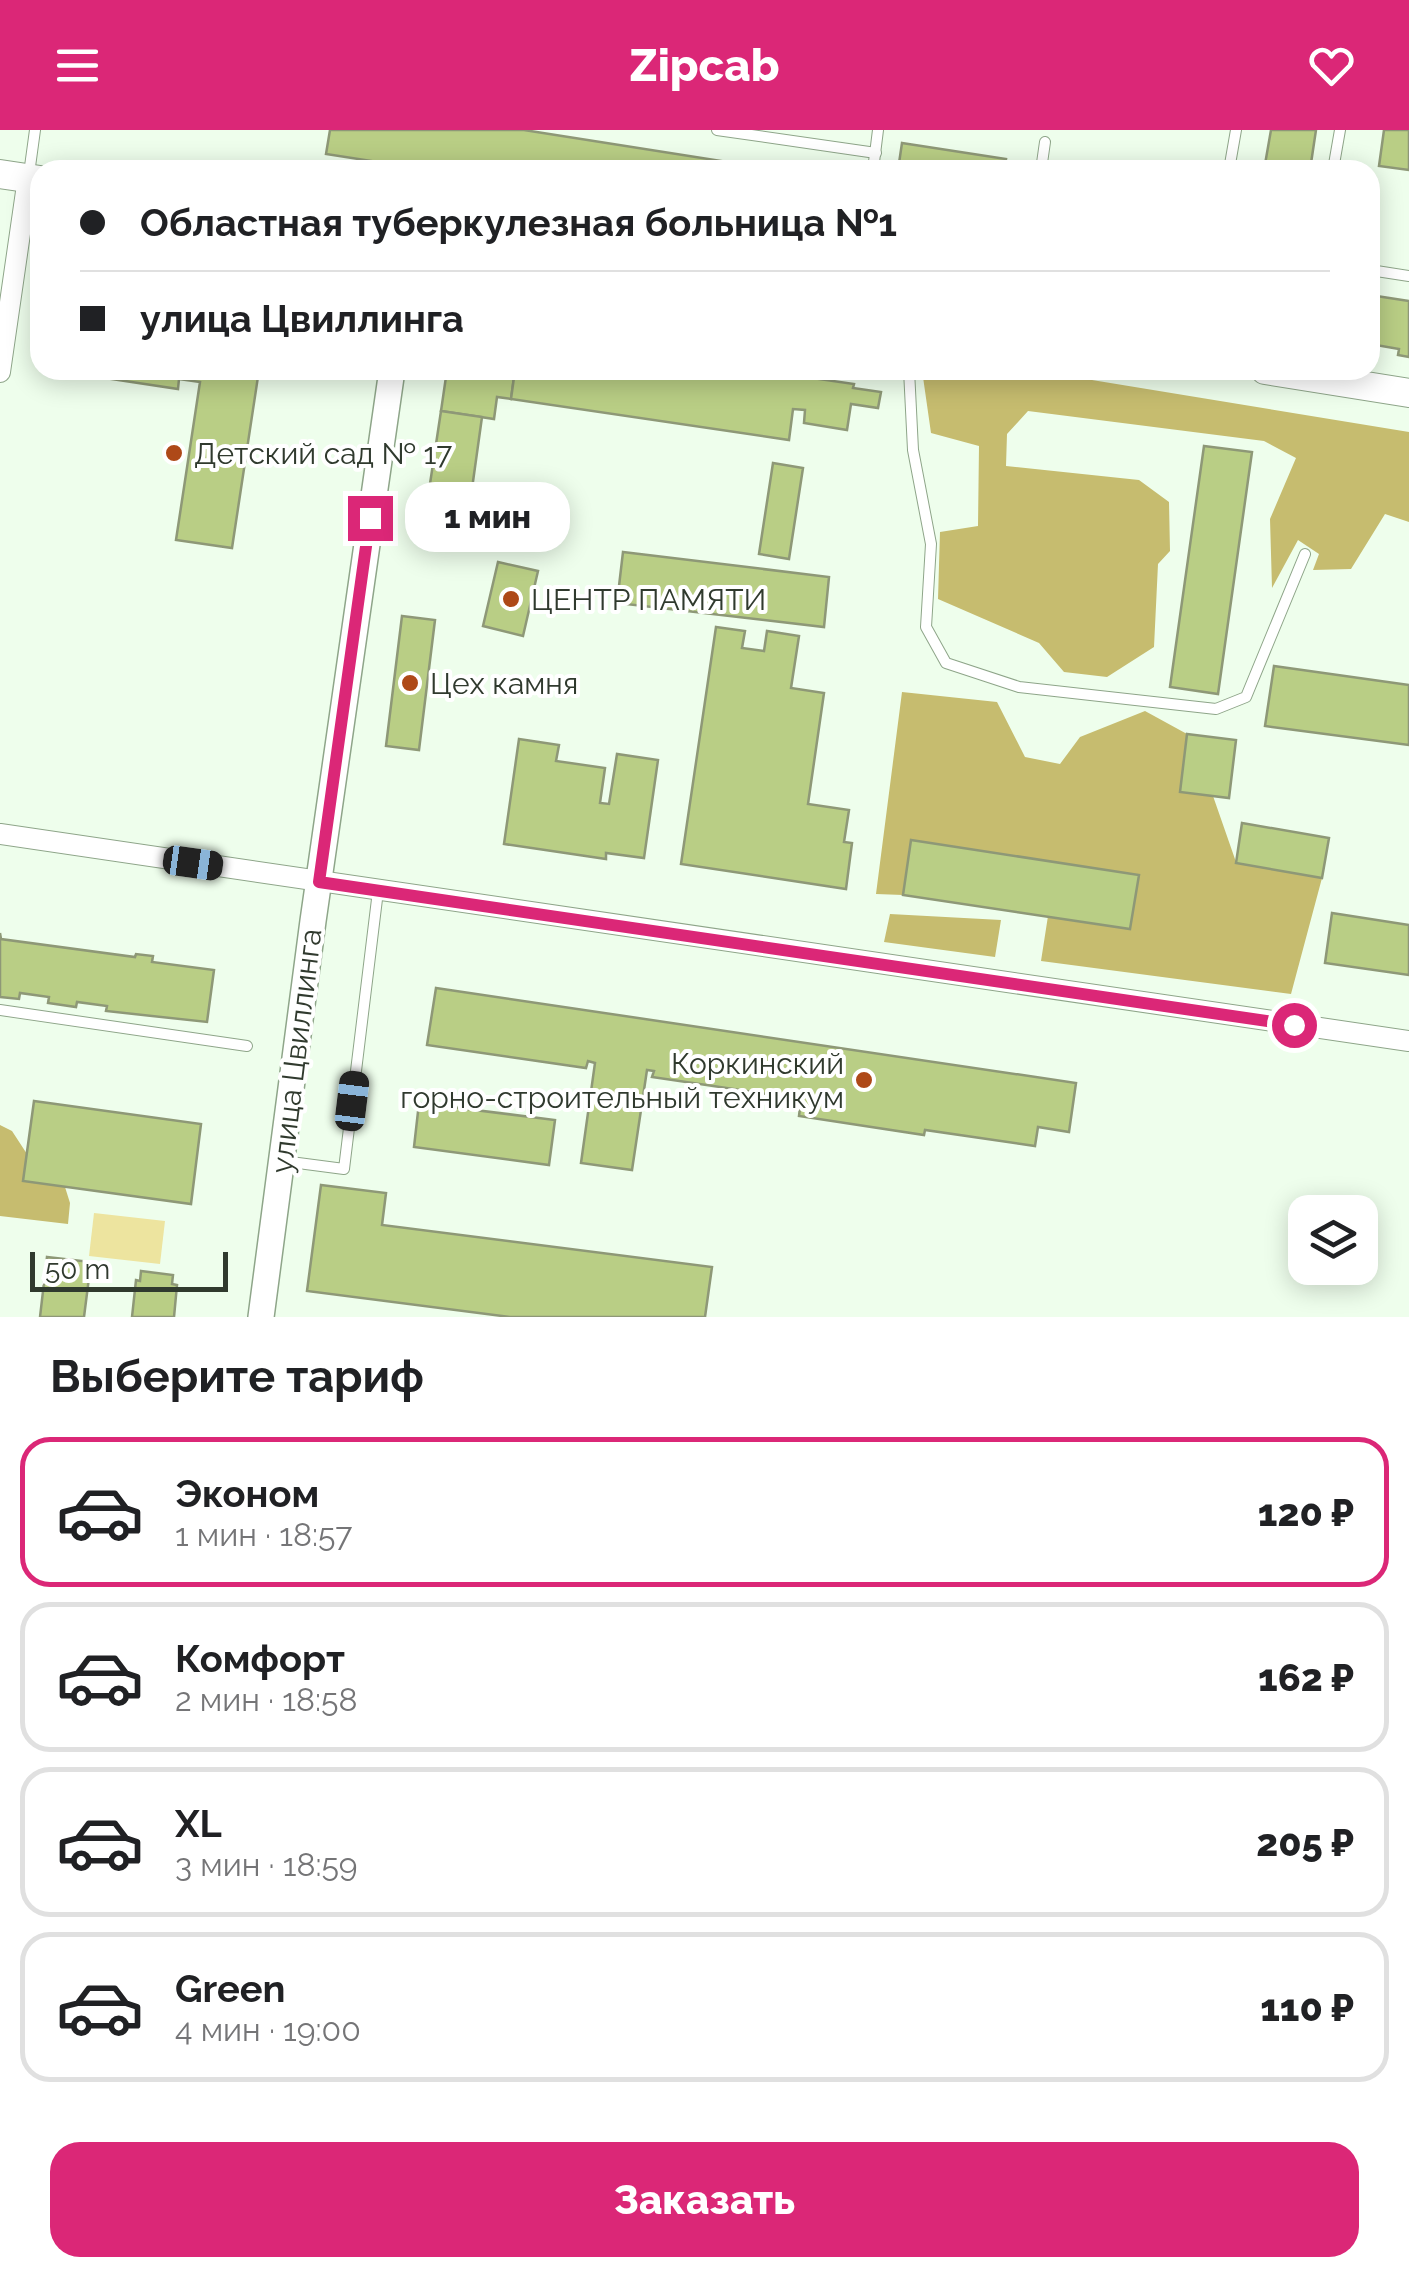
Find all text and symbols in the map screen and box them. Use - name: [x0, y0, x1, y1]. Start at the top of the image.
- icon: menu: [50, 38, 105, 93]
- icon: heart: [1304, 38, 1359, 93]
- text: Zipcab: [630, 39, 779, 92]
- text: Областная туберкулезная больница №1: [140, 200, 897, 245]
- text: улица Цвиллинга: [140, 296, 464, 341]
- place label: Детский сад № 17: [194, 436, 452, 471]
- marker: Детский сад № 17: [163, 442, 185, 464]
- callout: 1 мин: [405, 483, 570, 553]
- route end: [348, 496, 393, 541]
- text: 1 мин: [444, 498, 531, 535]
- place label: ЦЕНТР ПАМЯТИ: [531, 582, 766, 617]
- marker: ЦЕНТР ПАМЯТИ: [500, 588, 522, 610]
- place label: Цех камня: [430, 666, 578, 701]
- marker: Цех камня: [399, 672, 421, 694]
- car: [161, 844, 225, 882]
- street label: улица Цвиллинга: [264, 927, 328, 1175]
- route start: [1272, 1003, 1317, 1048]
- place label: Коркинский горно-строительный техникум: [400, 1046, 844, 1115]
- car: [333, 1069, 371, 1133]
- marker: Коркинский горно-строительный техникум: [853, 1069, 875, 1091]
- map controls: [1288, 1195, 1378, 1285]
- button: layers: [1288, 1195, 1378, 1285]
- scale bar: [30, 1247, 228, 1292]
- text: 50 m: [45, 1253, 110, 1286]
- text: Выберите тариф: [50, 1350, 424, 1403]
- icon: car: [55, 1467, 145, 1557]
- text: Эконом: [175, 1471, 319, 1516]
- text: 120 ₽: [1258, 1490, 1354, 1535]
- text: 1 мин · 18:57: [175, 1516, 352, 1553]
- icon: car: [55, 1632, 145, 1722]
- text: Комфорт: [175, 1636, 345, 1681]
- text: 162 ₽: [1258, 1655, 1354, 1700]
- text: 2 мин · 18:58: [175, 1681, 357, 1718]
- icon: car: [55, 1797, 145, 1887]
- text: XL: [175, 1801, 222, 1846]
- text: 205 ₽: [1256, 1820, 1354, 1865]
- text: 3 мин · 18:59: [175, 1846, 358, 1883]
- icon: car: [55, 1962, 145, 2052]
- text: Green: [175, 1966, 285, 2011]
- text: 110 ₽: [1260, 1985, 1354, 2030]
- text: 4 мин · 19:00: [175, 2011, 361, 2048]
- button: Заказать: [50, 2142, 1359, 2257]

